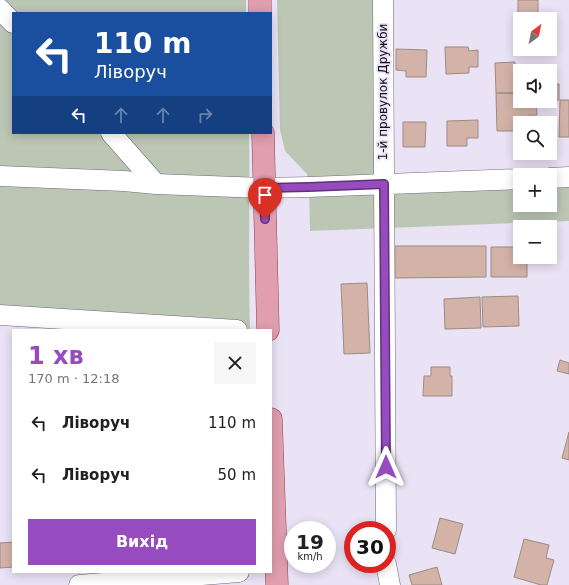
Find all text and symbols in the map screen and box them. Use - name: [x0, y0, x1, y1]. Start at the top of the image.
- north arrow: [513, 12, 557, 56]
- map controls: [513, 12, 557, 264]
- street label: 1-й провулок Дружби: [376, 24, 390, 160]
- text: 110 m: [94, 27, 191, 60]
- icon: left: [28, 28, 80, 80]
- text: Ліворуч: [94, 61, 167, 82]
- button: sound: [513, 64, 557, 108]
- icon: left: [68, 104, 90, 126]
- icon: ahead: [110, 104, 132, 126]
- icon: ahead: [152, 104, 174, 126]
- icon: right: [194, 104, 216, 126]
- button: search: [513, 116, 557, 160]
- button: +: [513, 168, 557, 212]
- pin: [248, 178, 282, 219]
- icon: arrive: [254, 184, 276, 206]
- button: −: [513, 220, 557, 264]
- text: 1 хв: [28, 342, 84, 370]
- button: close: [214, 342, 256, 384]
- text: 170 m · 12:18: [28, 371, 119, 386]
- icon: left: [28, 412, 50, 434]
- text: Ліворуч: [62, 414, 130, 432]
- text: 110 m: [208, 414, 256, 432]
- position arrow: [365, 446, 407, 488]
- icon: left: [28, 464, 50, 486]
- text: Ліворуч: [62, 466, 130, 484]
- text: 50 m: [218, 466, 256, 484]
- button: Вихід: [28, 519, 256, 565]
- speed limit sign: 30: [344, 521, 396, 573]
- text: 19: [296, 530, 324, 554]
- text: km/h: [297, 551, 323, 562]

